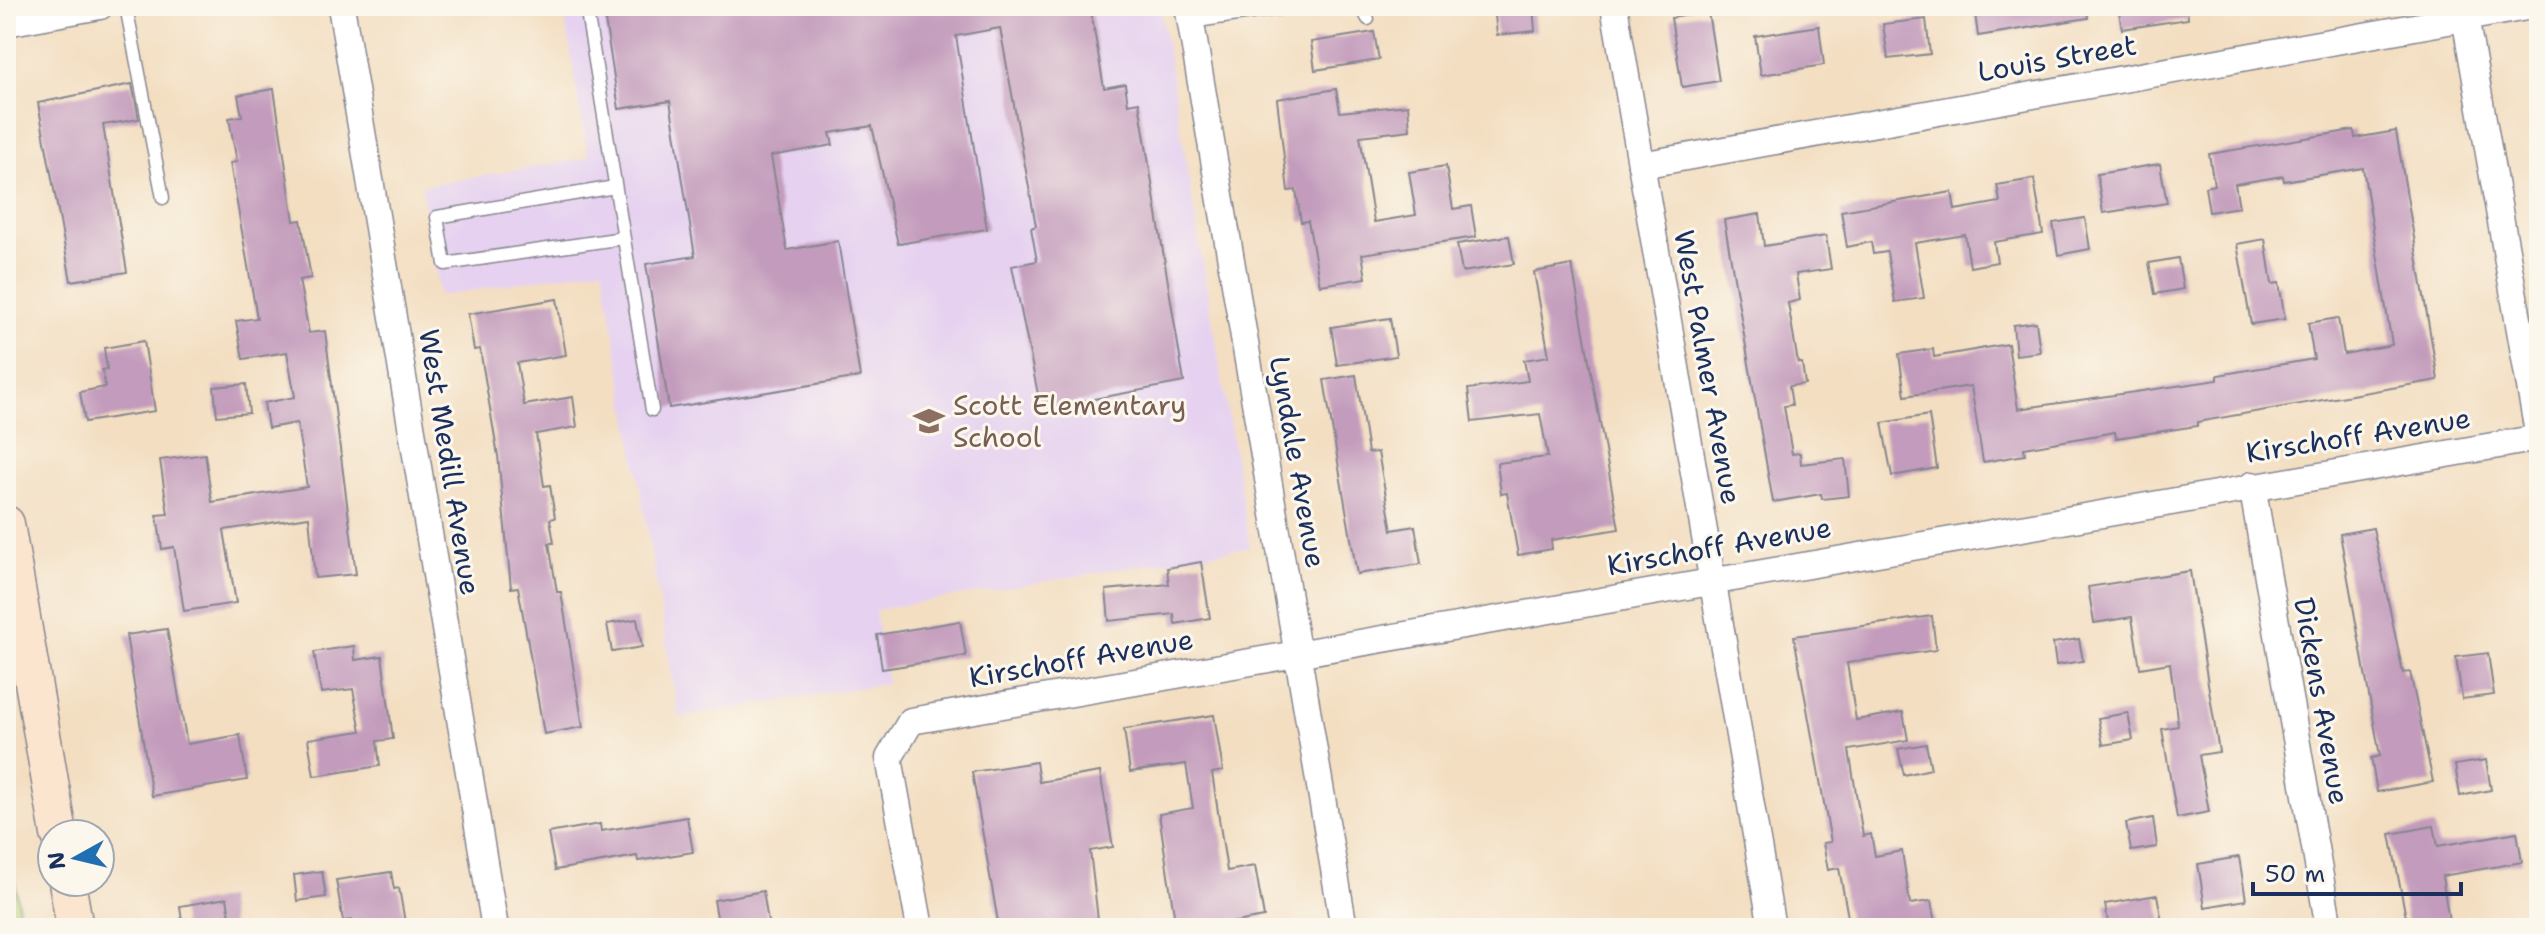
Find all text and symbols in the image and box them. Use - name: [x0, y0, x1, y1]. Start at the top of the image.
- street label: Louis Street: [1975, 25, 2139, 91]
- street label: West Palmer Avenue: [1665, 227, 1751, 507]
- street label: West Medill Avenue: [410, 326, 490, 598]
- street label: Lyndale Avenue: [1261, 353, 1335, 571]
- place label: Scott Elementary School: [953, 386, 1186, 456]
- street label: Kirschoff Avenue: [2243, 398, 2473, 472]
- school or university icon: Scott Elementary School: [912, 404, 946, 438]
- street label: Kirschoff Avenue: [1604, 508, 1834, 584]
- street label: Dickens Avenue: [2285, 595, 2359, 807]
- street label: Kirschoff Avenue: [966, 620, 1196, 696]
- north arrow: [36, 818, 116, 898]
- scale bar: [2253, 846, 2461, 896]
- text: N: [41, 850, 72, 871]
- text: 50 m: [2265, 858, 2325, 890]

